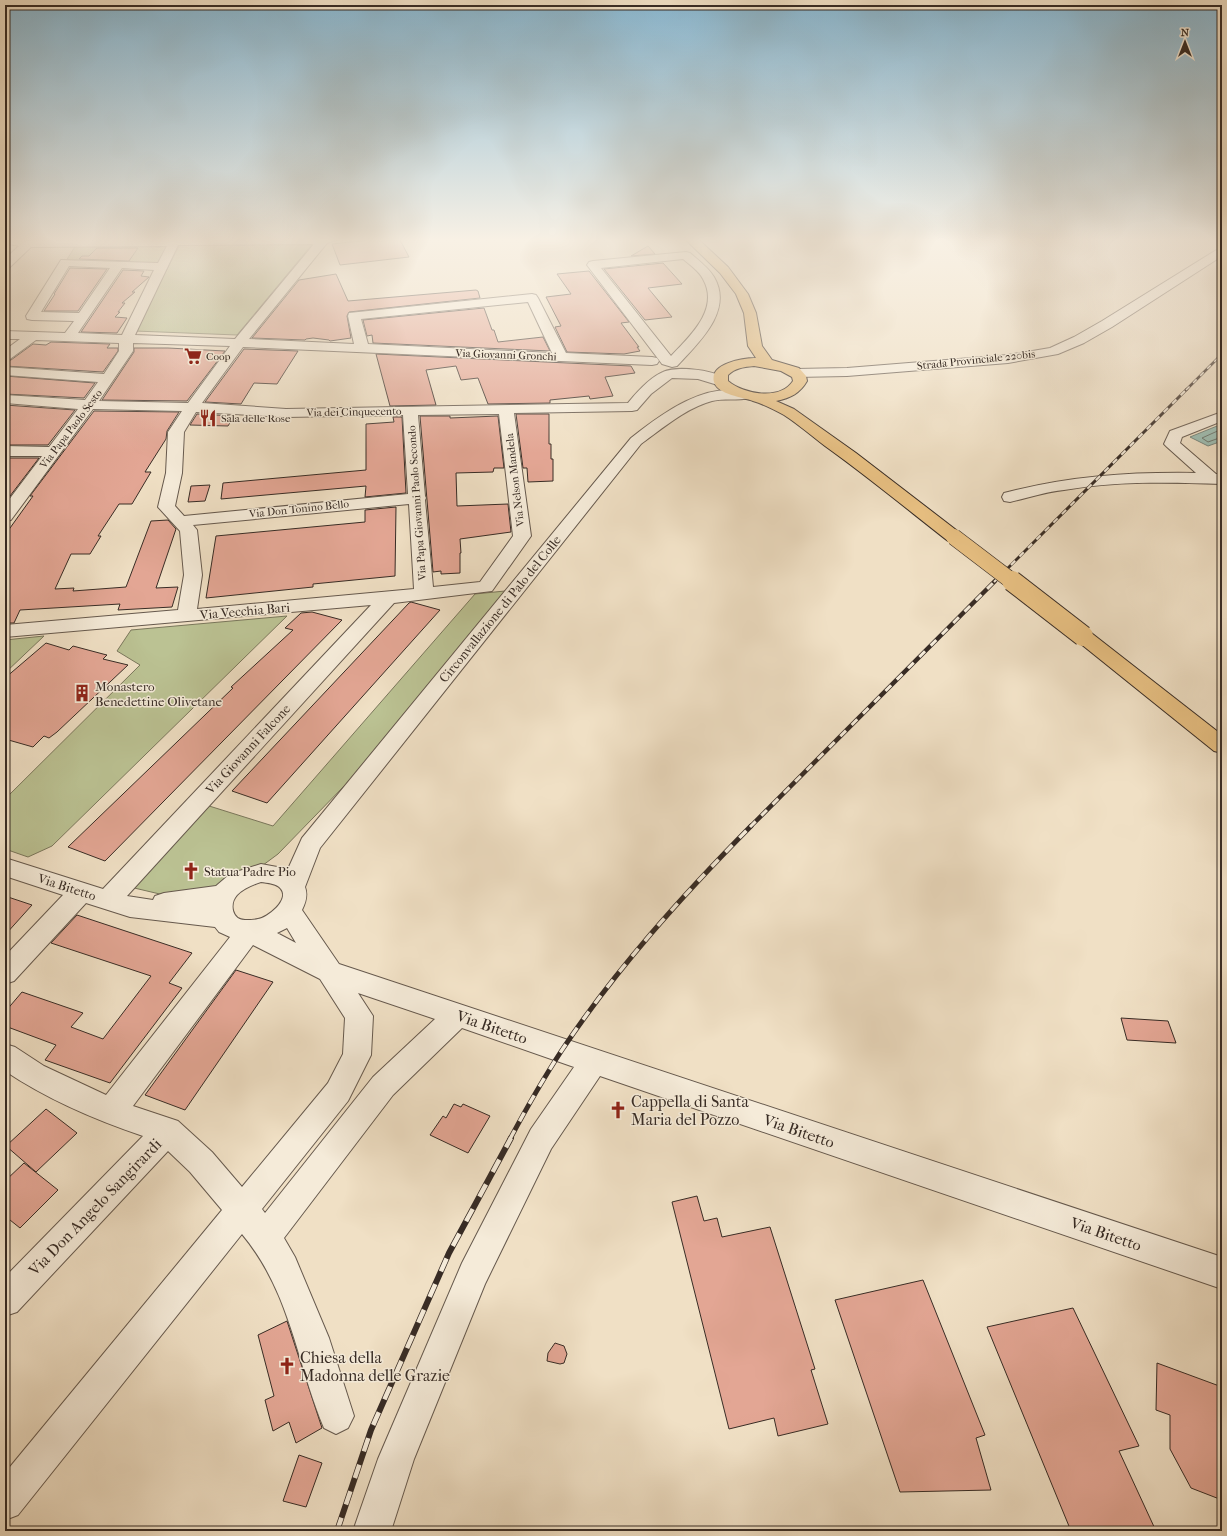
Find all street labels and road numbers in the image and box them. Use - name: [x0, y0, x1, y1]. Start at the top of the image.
- street label: Via Giovanni Gronchi: [454, 347, 558, 363]
- street label: Strada Provinciale 220bis: [916, 347, 1036, 373]
- street label: Via Papa Paolo Sesto: [36, 387, 105, 472]
- street label: Via dei Cinquecento: [305, 405, 402, 419]
- street label: Via Papa Giovanni Paolo Secondo: [405, 425, 429, 582]
- street label: Via Nelson Mandela: [503, 432, 527, 528]
- street label: Via Don Tonino Bello: [247, 497, 350, 521]
- street label: Circonvallazione di Palo del Colle: [436, 532, 564, 686]
- street label: Via Vecchia Bari: [198, 600, 291, 622]
- street label: Via Giovanni Falcone: [202, 701, 294, 798]
- street label: Via Bitetto: [35, 870, 98, 904]
- street label: Via Bitetto: [453, 1006, 530, 1048]
- street label: Via Bitetto: [760, 1110, 837, 1152]
- street label: Via Don Angelo Sangirardi: [24, 1134, 166, 1280]
- street label: Via Bitetto: [1067, 1213, 1144, 1255]

